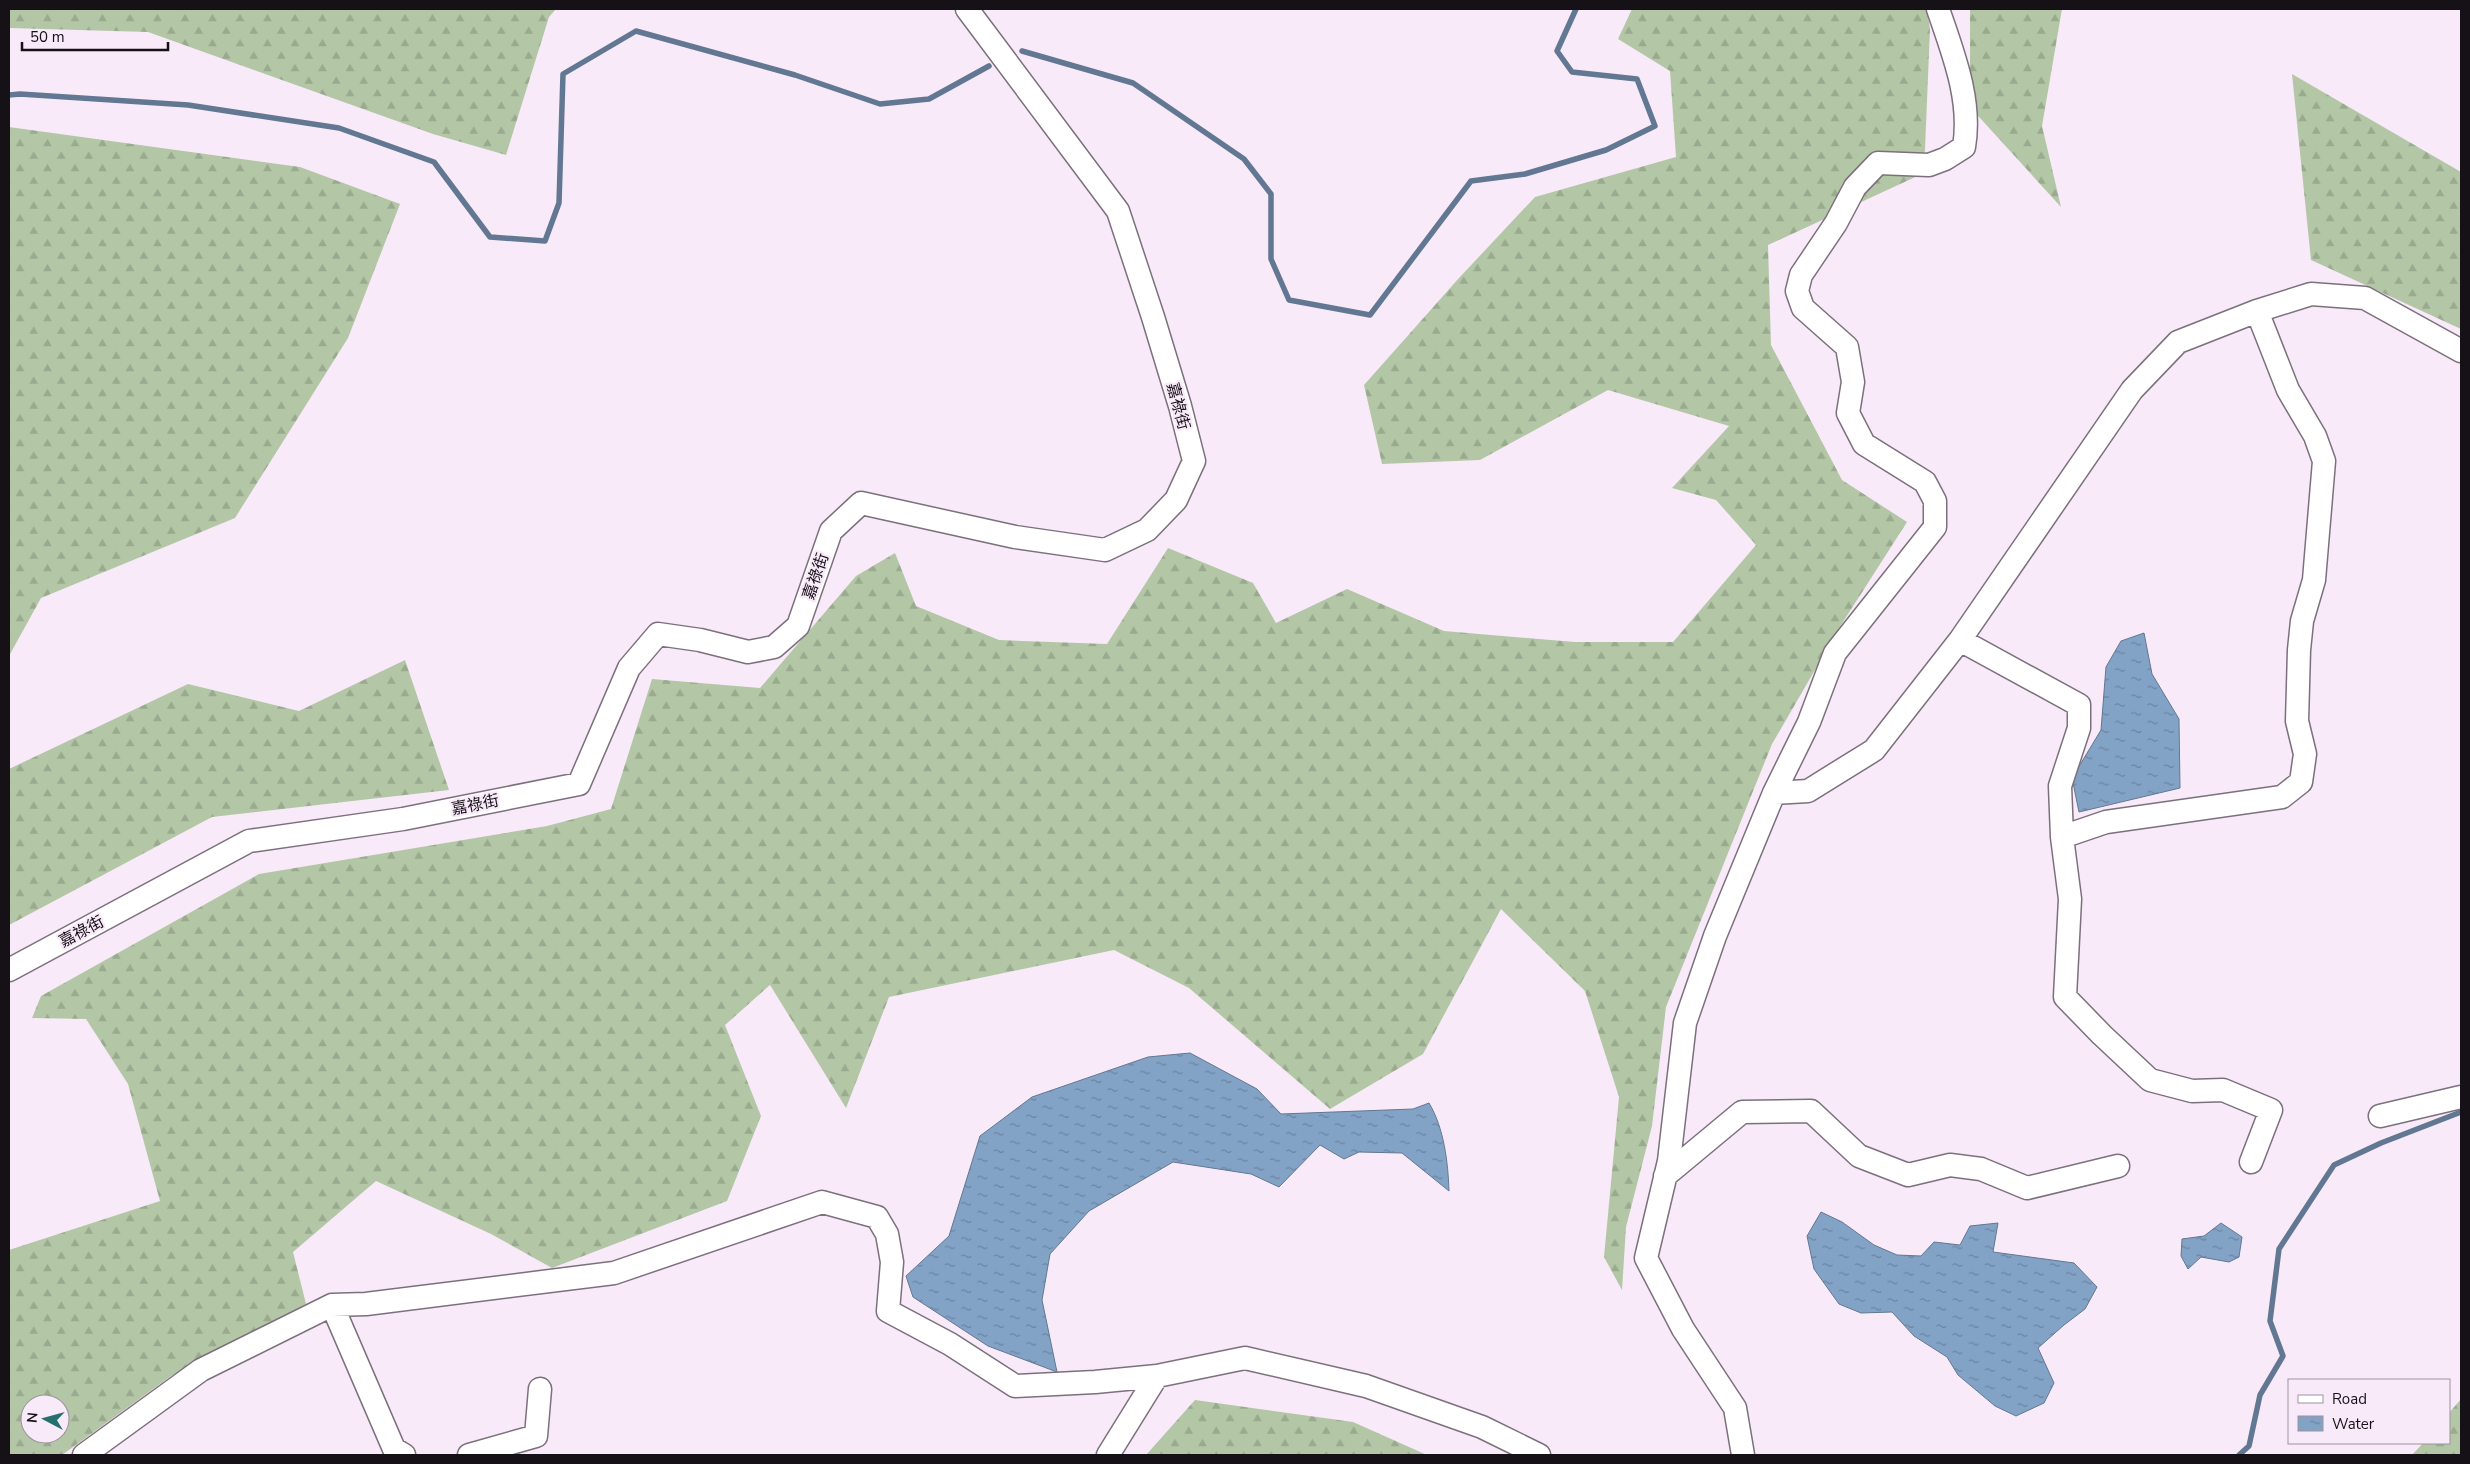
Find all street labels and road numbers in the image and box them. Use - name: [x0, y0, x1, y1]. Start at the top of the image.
- street label: 嘉祿街: [1161, 380, 1195, 432]
- street label: 嘉祿街: [798, 550, 834, 603]
- street label: 嘉祿街: [450, 790, 501, 820]
- street label: 嘉祿街: [55, 911, 108, 953]

